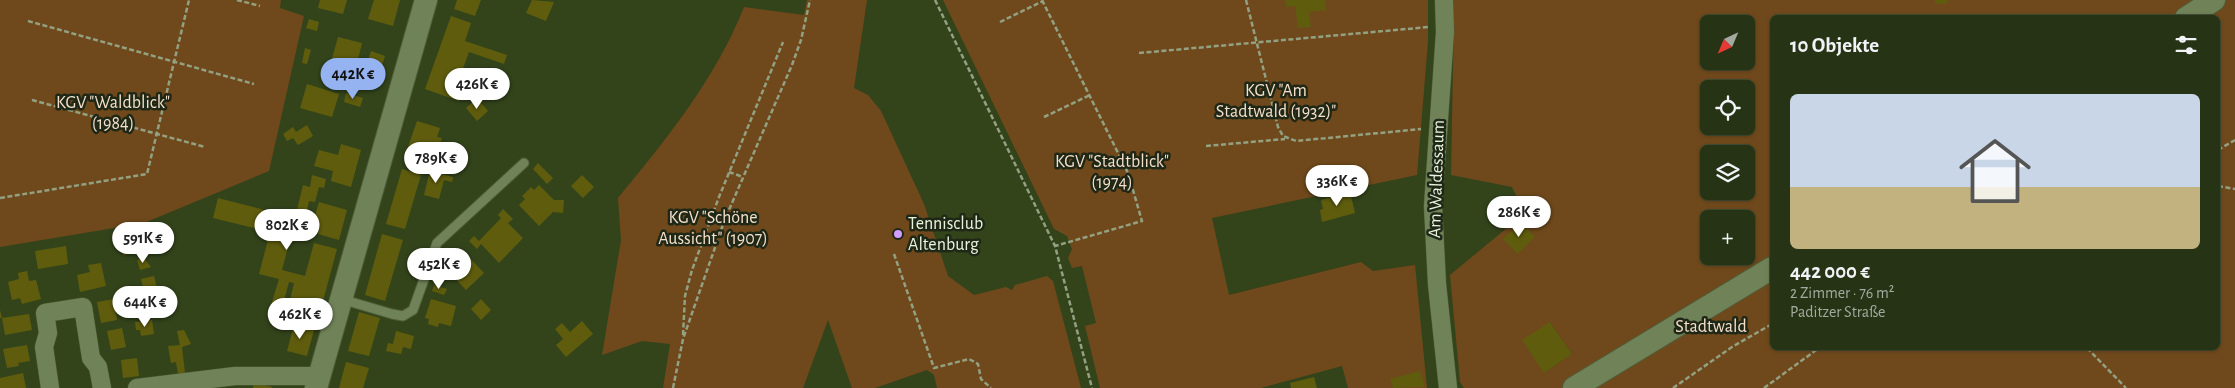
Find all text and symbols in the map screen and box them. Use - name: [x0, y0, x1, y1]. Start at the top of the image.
- north arrow: [1700, 15, 1755, 70]
- map controls: [1700, 15, 1755, 265]
- icon: filters: [2172, 31, 2200, 59]
- text: 10 Objekte: [1790, 35, 1879, 56]
- pin: 442K €: [312, 58, 394, 100]
- text: 442K €: [332, 66, 374, 82]
- pin: 426K €: [436, 68, 518, 110]
- text: 426K €: [456, 76, 498, 92]
- button: locate: [1700, 80, 1755, 135]
- park label: KGV "Am Stadtwald (1932)": [1216, 82, 1336, 121]
- park label: KGV "Waldblick" (1984): [56, 94, 170, 133]
- street label: Am Waldessaum: [1426, 120, 1448, 238]
- icon: home: [1950, 126, 2040, 216]
- pin: 789K €: [395, 142, 477, 184]
- button: layers: [1700, 145, 1755, 200]
- text: 789K €: [415, 150, 457, 166]
- park label: KGV "Stadtblick" (1974): [1055, 153, 1169, 192]
- pin: 336K €: [1296, 164, 1378, 207]
- text: 336K €: [1317, 173, 1357, 189]
- pin: 286K €: [1478, 196, 1560, 238]
- text: 286K €: [1498, 204, 1540, 220]
- pin: 802K €: [246, 208, 328, 251]
- park label: KGV "Schöne Aussicht" (1907): [658, 209, 768, 248]
- button: +: [1700, 210, 1755, 265]
- place label: Tennisclub Altenburg: [908, 215, 983, 254]
- text: 802K €: [266, 217, 309, 233]
- pin: 591K €: [102, 222, 184, 264]
- marker: Tennisclub Altenburg: [892, 228, 904, 240]
- text: 591K €: [123, 230, 163, 246]
- pin: 452K €: [398, 248, 480, 290]
- text: 452K €: [418, 256, 460, 272]
- text: 442 000 €: [1790, 261, 1870, 282]
- text: 2 Zimmer · 76 m²: [1790, 285, 1894, 301]
- pin: 644K €: [104, 286, 186, 328]
- text: 644K €: [123, 294, 167, 310]
- pin: 462K €: [259, 298, 341, 340]
- text: Paditzer Straße: [1790, 304, 1885, 320]
- text: 462K €: [279, 306, 321, 322]
- park label: Stadtwald: [1675, 318, 1747, 336]

